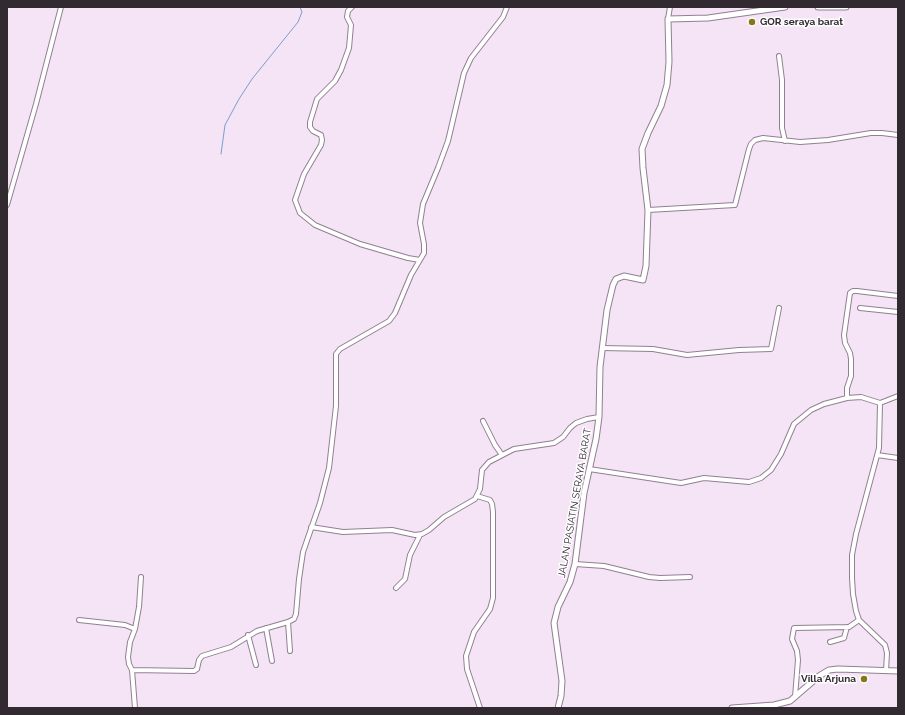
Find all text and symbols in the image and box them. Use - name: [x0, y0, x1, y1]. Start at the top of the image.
- place label: GOR seraya barat: [760, 16, 843, 28]
- marker: GOR seraya barat: [747, 17, 757, 27]
- street label: JALAN PASIATIN SERAYA BARAT: [556, 427, 594, 579]
- place label: Villa Arjuna: [801, 673, 856, 685]
- marker: Villa Arjuna: [859, 674, 869, 684]

